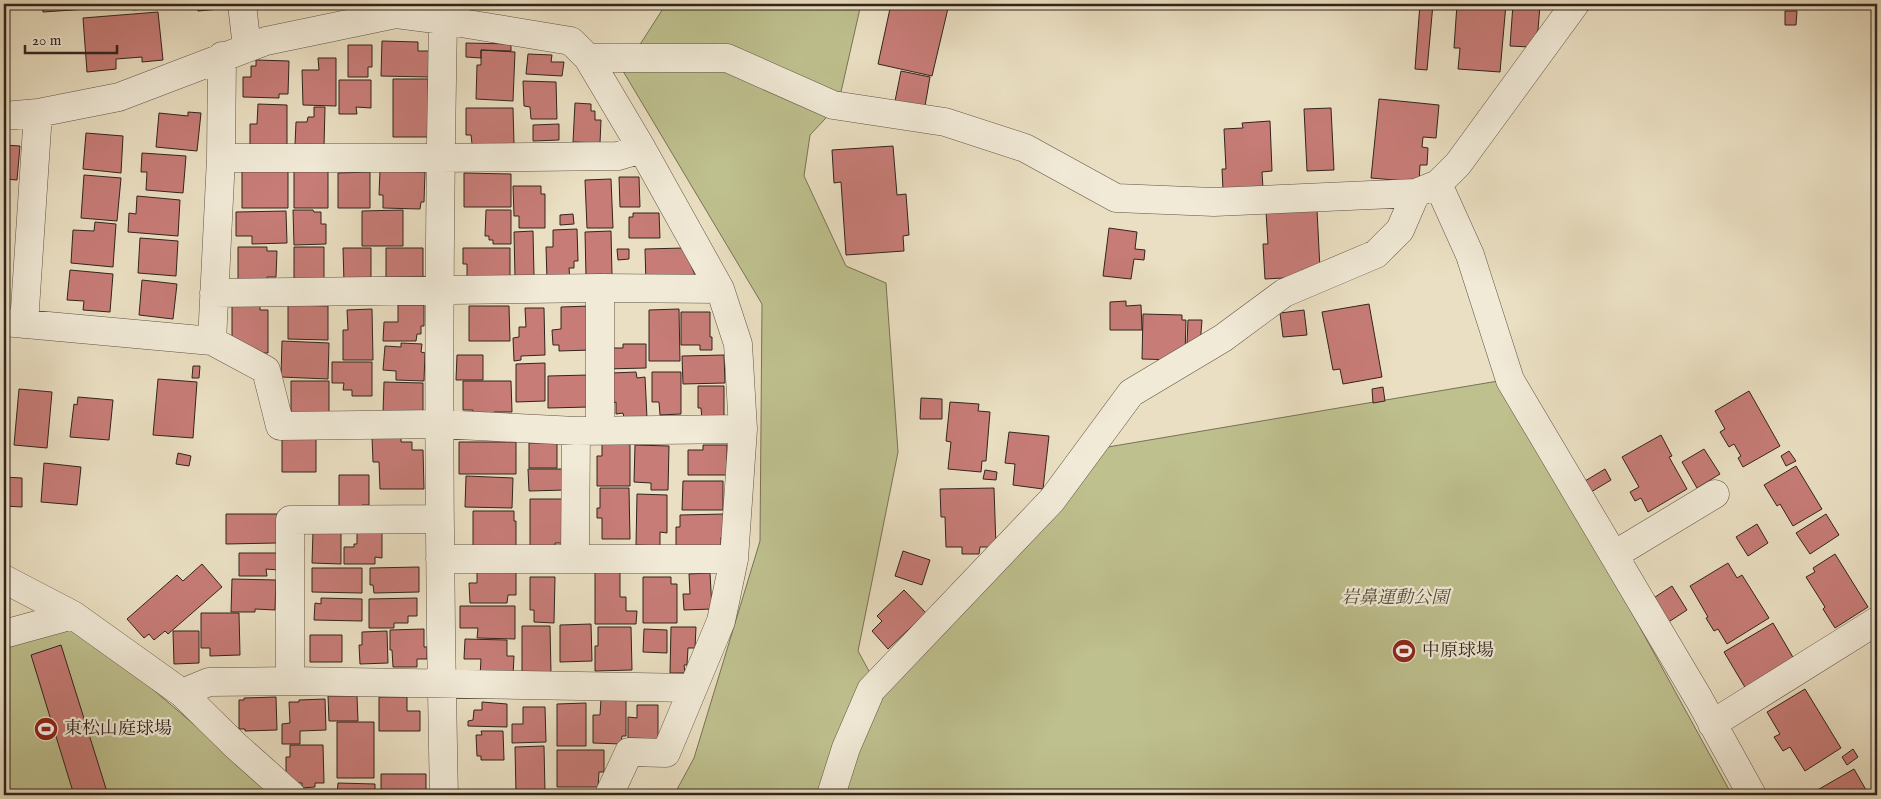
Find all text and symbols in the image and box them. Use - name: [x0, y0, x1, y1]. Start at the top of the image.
- scale bar: [25, 22, 118, 54]
- text: 20 m: [32, 31, 62, 50]
- park label: 岩鼻運動公園: [1341, 587, 1452, 610]
- sports icon: 中原球場: [1391, 638, 1417, 664]
- place label: 中原球場: [1422, 640, 1494, 663]
- sports icon: 東松山庭球場: [33, 716, 59, 742]
- place label: 東松山庭球場: [64, 718, 172, 741]

